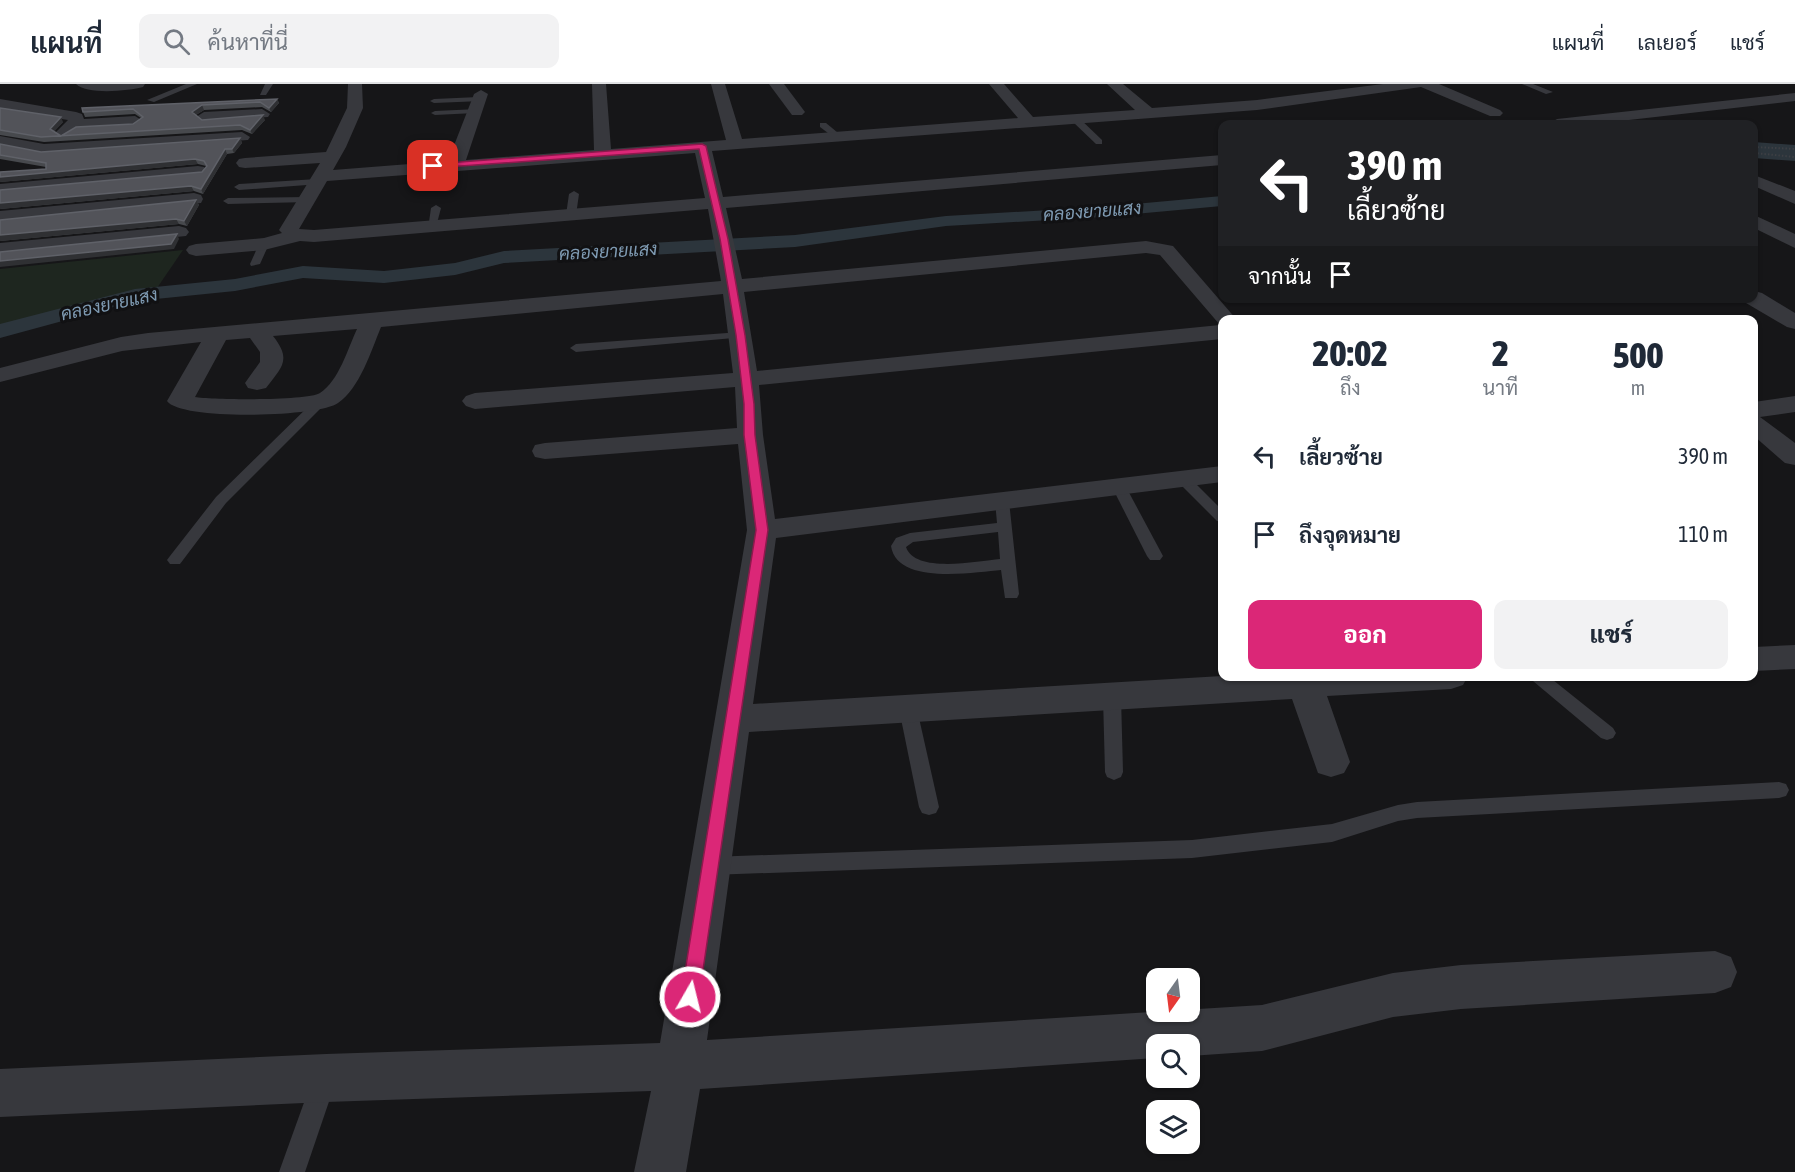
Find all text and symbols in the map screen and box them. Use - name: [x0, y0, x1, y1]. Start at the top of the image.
- search box: [139, 14, 559, 68]
- icon: search: [160, 25, 193, 58]
- text: แผนที่: [30, 27, 103, 59]
- text: ค้นหาที่นี่: [208, 29, 288, 55]
- text: แผนที่: [1552, 30, 1604, 54]
- text: เลเยอร์: [1637, 30, 1697, 54]
- text: แชร์: [1730, 30, 1765, 54]
- pin: [407, 140, 458, 191]
- text: 390 m: [1347, 141, 1442, 189]
- icon: left: [1248, 144, 1326, 222]
- icon: arrive: [416, 149, 449, 182]
- text: เลี้ยวซ้าย: [1347, 195, 1445, 226]
- water label: คลองยายแสง: [1042, 197, 1142, 225]
- water label: คลองยายแสง: [558, 238, 658, 264]
- icon: arrive: [1324, 258, 1357, 291]
- text: จากนั้น: [1248, 263, 1312, 289]
- water label: คลองยายแสง: [59, 284, 159, 324]
- text: 20:02: [1313, 332, 1388, 374]
- text: 2: [1492, 332, 1509, 374]
- text: 500: [1613, 334, 1663, 376]
- text: ถึง: [1340, 376, 1361, 399]
- text: นาที: [1483, 376, 1518, 399]
- text: m: [1631, 376, 1645, 399]
- icon: left: [1248, 440, 1281, 473]
- text: 390 m: [1678, 443, 1728, 469]
- text: เลี้ยวซ้าย: [1299, 444, 1383, 470]
- icon: arrive: [1248, 518, 1281, 551]
- text: 110 m: [1678, 521, 1728, 547]
- text: ถึงจุดหมาย: [1299, 522, 1401, 548]
- button: ออก: [1248, 600, 1482, 669]
- button: แชร์: [1494, 600, 1728, 669]
- position arrow: [658, 965, 722, 1029]
- north arrow: [1146, 968, 1200, 1022]
- map controls: [1146, 968, 1200, 1154]
- button: search: [1146, 1034, 1200, 1088]
- button: layers: [1146, 1100, 1200, 1154]

